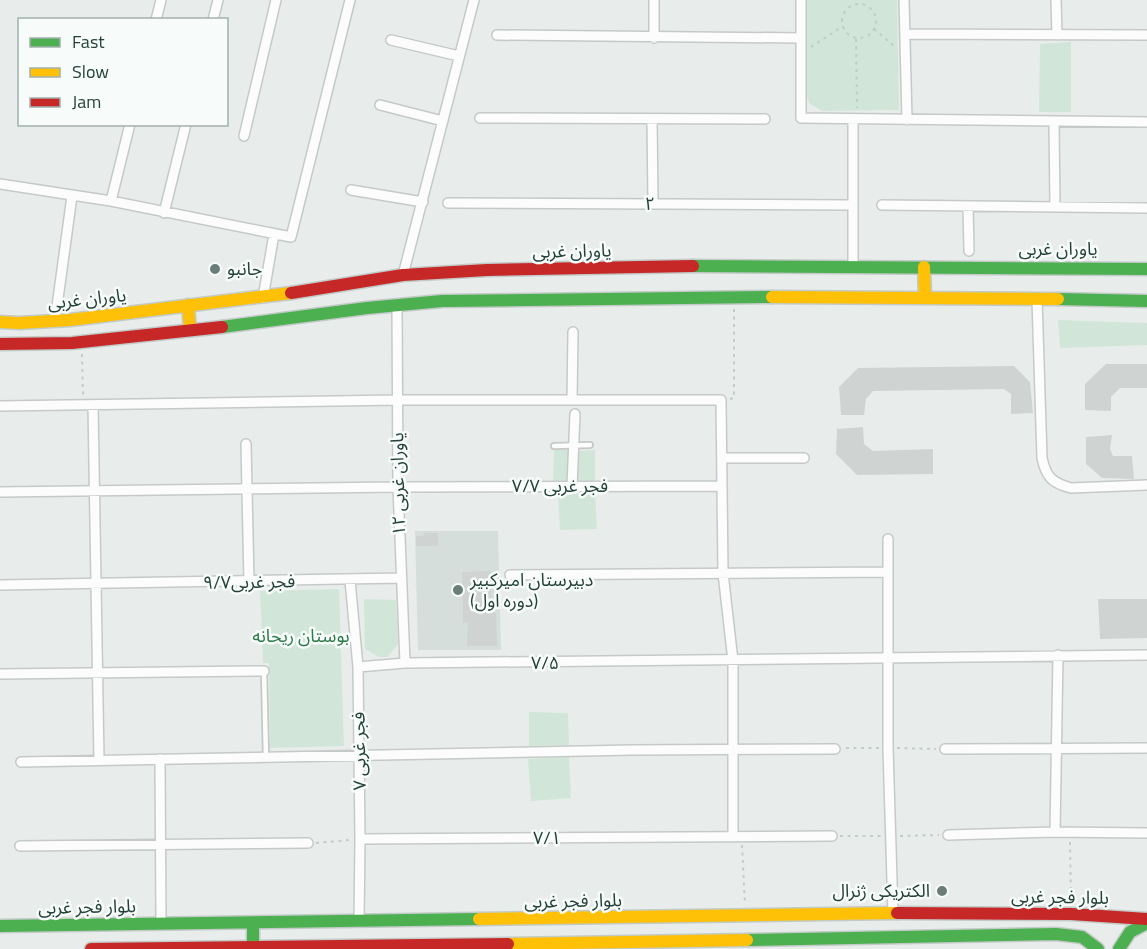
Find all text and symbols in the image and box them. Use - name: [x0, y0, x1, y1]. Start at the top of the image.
- legend: [18, 18, 228, 126]
- text: Fast: [72, 28, 105, 55]
- text: Slow: [72, 58, 109, 85]
- text: Jam: [72, 88, 101, 115]
- street label: ۲: [645, 190, 655, 217]
- street label: یاوران غربی: [1018, 235, 1098, 262]
- street label: یاوران غربی: [532, 236, 612, 265]
- place label: جانبو: [227, 255, 262, 282]
- marker: جانبو: [208, 262, 222, 276]
- street label: یاوران غربی: [46, 281, 128, 316]
- street label: ۱۲ یاوران غربی: [383, 432, 412, 536]
- street label: ۷/۷ فجر غربی: [512, 472, 608, 499]
- place label: دبیرستان امیرکبیر (دوره اول): [469, 566, 593, 614]
- street label: فجر غربی۹/۷: [203, 567, 295, 596]
- marker: دبیرستان امیرکبیر (دوره اول): [451, 583, 465, 597]
- park label: بوستان ریحانه: [252, 622, 350, 649]
- street label: ۷/۵: [531, 649, 559, 676]
- street label: ۷ فجر غربی: [344, 711, 373, 791]
- street label: ۷/۱: [533, 824, 561, 851]
- place label: الکتریکی ژنرال: [832, 877, 930, 904]
- street label: بلوار فجر غربی: [1011, 882, 1109, 911]
- marker: الکتریکی ژنرال: [935, 884, 949, 898]
- street label: بلوار فجر غربی: [524, 886, 622, 915]
- street label: بلوار فجر غربی: [38, 892, 136, 921]

